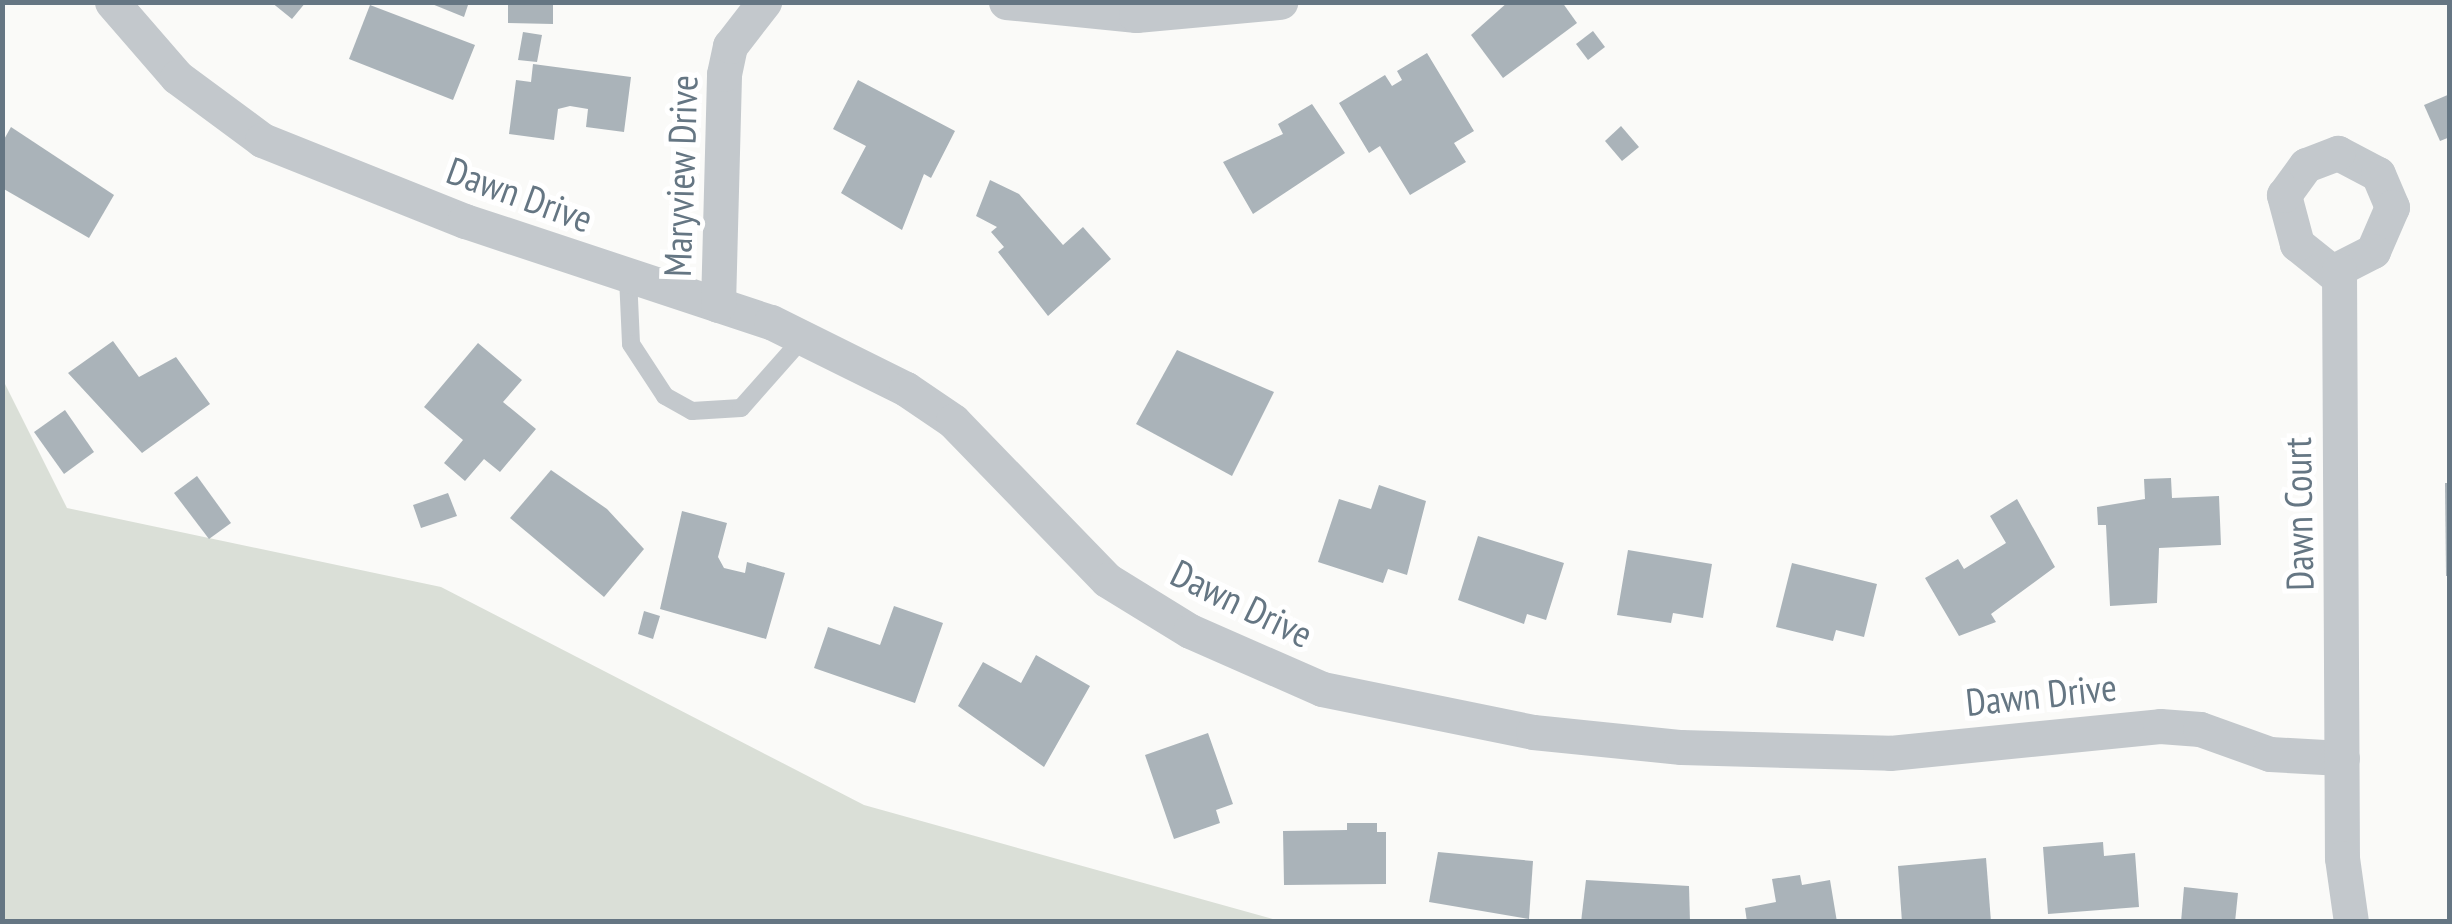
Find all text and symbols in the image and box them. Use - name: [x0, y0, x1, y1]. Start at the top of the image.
- street label: Maryview Drive: [654, 74, 706, 278]
- street label: Dawn Drive: [441, 147, 599, 241]
- street label: Dawn Court: [2274, 437, 2322, 591]
- street label: Dawn Drive: [1164, 549, 1320, 657]
- street label: Dawn Drive: [1963, 663, 2119, 725]

